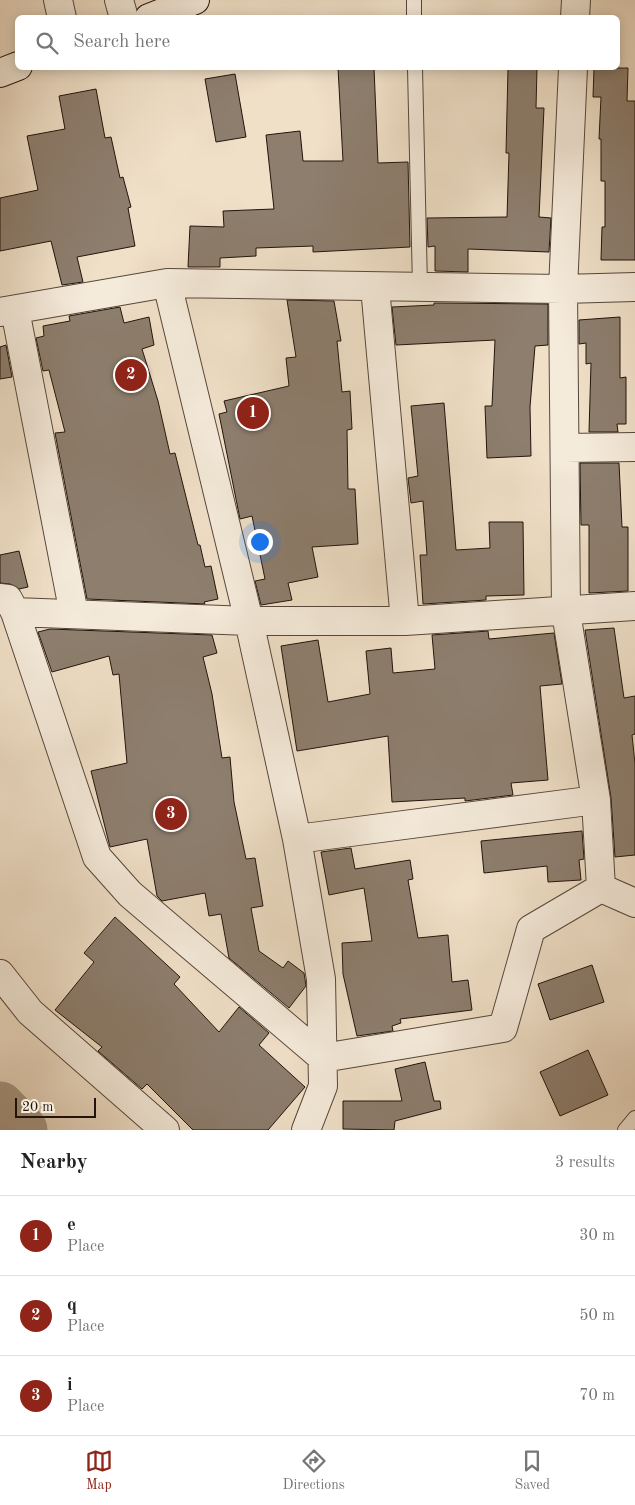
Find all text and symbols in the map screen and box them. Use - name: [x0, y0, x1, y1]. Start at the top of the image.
- search box: [15, 15, 620, 70]
- icon: search: [33, 29, 61, 57]
- text: Search here: [73, 33, 170, 52]
- pin: 2: [115, 356, 147, 394]
- pin: 1: [237, 394, 269, 432]
- your location: [247, 529, 273, 555]
- pin: 3: [155, 795, 187, 833]
- scale bar: [15, 1095, 96, 1118]
- text: 20 m: [22, 1100, 53, 1114]
- text: Nearby: [20, 1152, 88, 1173]
- text: 3 results: [555, 1155, 615, 1171]
- text: e: [67, 1216, 76, 1235]
- text: 1: [31, 1228, 41, 1244]
- text: 30 m: [579, 1228, 615, 1244]
- text: Place: [67, 1239, 104, 1255]
- text: q: [67, 1296, 77, 1315]
- text: 2: [31, 1308, 41, 1324]
- text: 50 m: [579, 1308, 615, 1324]
- text: Place: [67, 1319, 104, 1335]
- text: i: [67, 1376, 73, 1395]
- text: 3: [31, 1388, 41, 1404]
- text: 70 m: [579, 1388, 615, 1404]
- text: Place: [67, 1399, 104, 1415]
- tab: Map: [85, 1447, 113, 1494]
- tab: Directions: [283, 1447, 345, 1494]
- tab: Saved: [514, 1447, 550, 1494]

